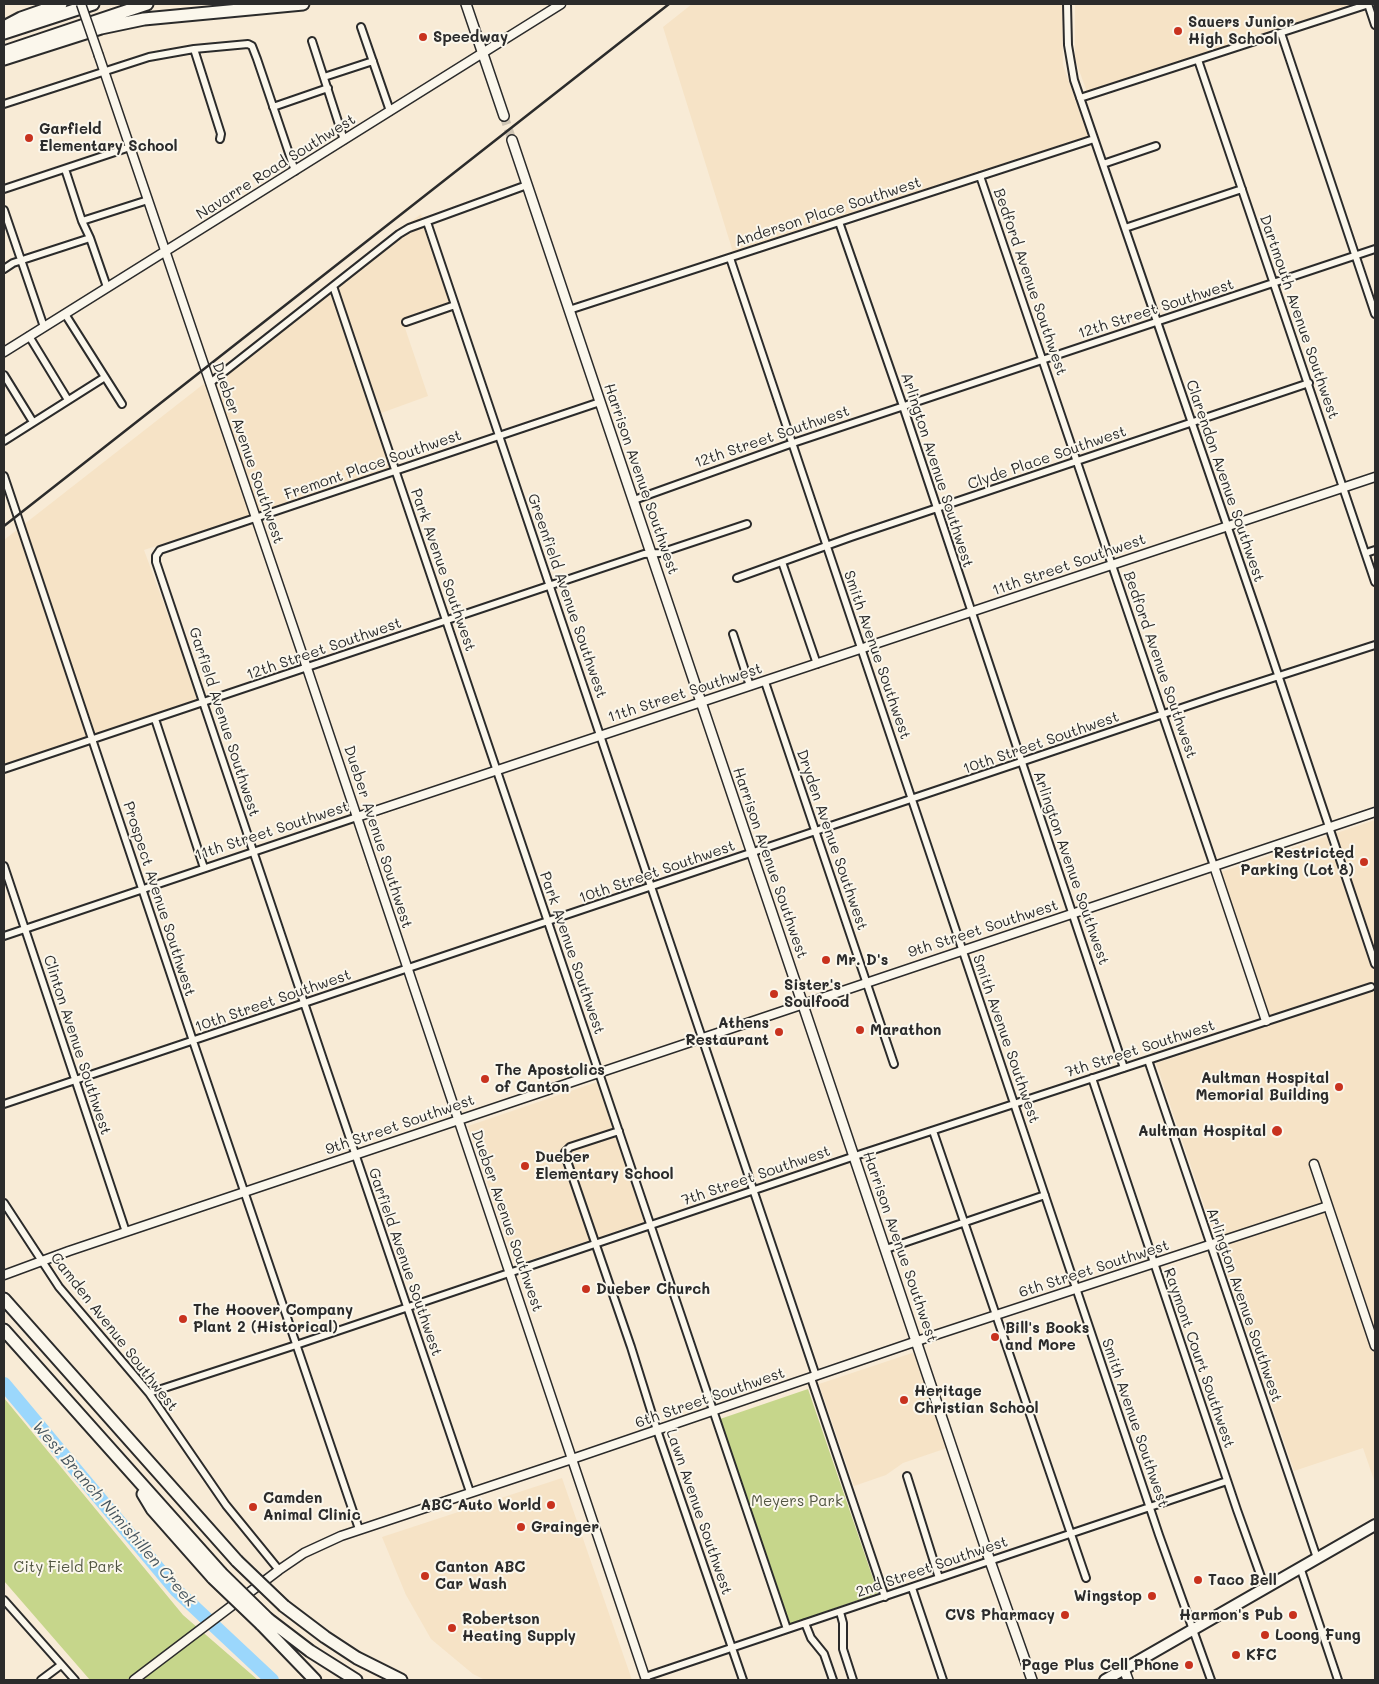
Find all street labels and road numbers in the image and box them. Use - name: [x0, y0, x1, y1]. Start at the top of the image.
- street label: Navarre Road Southwest: [193, 111, 359, 223]
- street label: Anderson Place Southwest: [733, 173, 923, 251]
- street label: Bedford Avenue Southwest: [989, 186, 1071, 378]
- street label: Dartmouth Avenue Southwest: [1256, 213, 1342, 421]
- street label: 12th Street Southwest: [1076, 275, 1236, 343]
- street label: Dueber Avenue Southwest: [208, 360, 288, 546]
- street label: Arlington Avenue Southwest: [897, 370, 977, 570]
- street label: Clarendon Avenue Southwest: [1182, 378, 1268, 584]
- street label: Harrison Avenue Southwest: [600, 381, 682, 577]
- street label: 12th Street Southwest: [692, 402, 852, 472]
- street label: Clyde Place Southwest: [965, 422, 1129, 494]
- street label: Fremont Place Southwest: [282, 426, 464, 504]
- street label: Park Avenue Southwest: [407, 486, 479, 654]
- street label: Greenfield Avenue Southwest: [523, 491, 611, 701]
- street label: 11th Street Southwest: [990, 530, 1148, 600]
- street label: Smith Avenue Southwest: [840, 568, 914, 742]
- street label: Bedford Avenue Southwest: [1119, 569, 1201, 761]
- street label: 12th Street Southwest: [244, 614, 404, 684]
- street label: Garfield Avenue Southwest: [185, 625, 263, 819]
- street label: 11th Street Southwest: [606, 660, 764, 726]
- street label: 10th Street Southwest: [961, 708, 1121, 778]
- street label: Dueber Avenue Southwest: [340, 743, 416, 931]
- street label: Dryden Avenue Southwest: [793, 747, 871, 933]
- street label: Harrison Avenue Southwest: [729, 765, 811, 961]
- street label: Arlington Avenue Southwest: [1029, 769, 1113, 967]
- street label: 11th Street Southwest: [193, 798, 351, 864]
- street label: Prospect Avenue Southwest: [119, 799, 199, 999]
- street label: 10th Street Southwest: [577, 837, 737, 907]
- street label: Park Avenue Southwest: [536, 869, 608, 1037]
- street label: 9th Street Southwest: [906, 896, 1060, 962]
- street label: Smith Avenue Southwest: [969, 952, 1043, 1126]
- street label: Clinton Avenue Southwest: [39, 953, 115, 1137]
- street label: 10th Street Southwest: [193, 966, 353, 1036]
- street label: 7th Street Southwest: [1063, 1016, 1217, 1082]
- street label: 9th Street Southwest: [323, 1091, 477, 1159]
- street label: Dueber Avenue Southwest: [467, 1128, 547, 1314]
- street label: 7th Street Southwest: [679, 1142, 833, 1210]
- street label: Harrison Avenue Southwest: [859, 1149, 941, 1345]
- street label: Garfield Avenue Southwest: [364, 1166, 446, 1358]
- street label: Arlington Avenue Southwest: [1202, 1206, 1286, 1404]
- street label: 6th Street Southwest: [1017, 1236, 1171, 1302]
- street label: Camden Avenue Southwest: [47, 1249, 181, 1415]
- street label: Raymont Court Southwest: [1160, 1265, 1238, 1451]
- street label: Smith Avenue Southwest: [1098, 1336, 1172, 1510]
- street label: 6th Street Southwest: [633, 1364, 787, 1432]
- street label: Lawn Avenue Southwest: [662, 1427, 736, 1597]
- street label: 2nd Street Southwest: [854, 1533, 1010, 1601]

